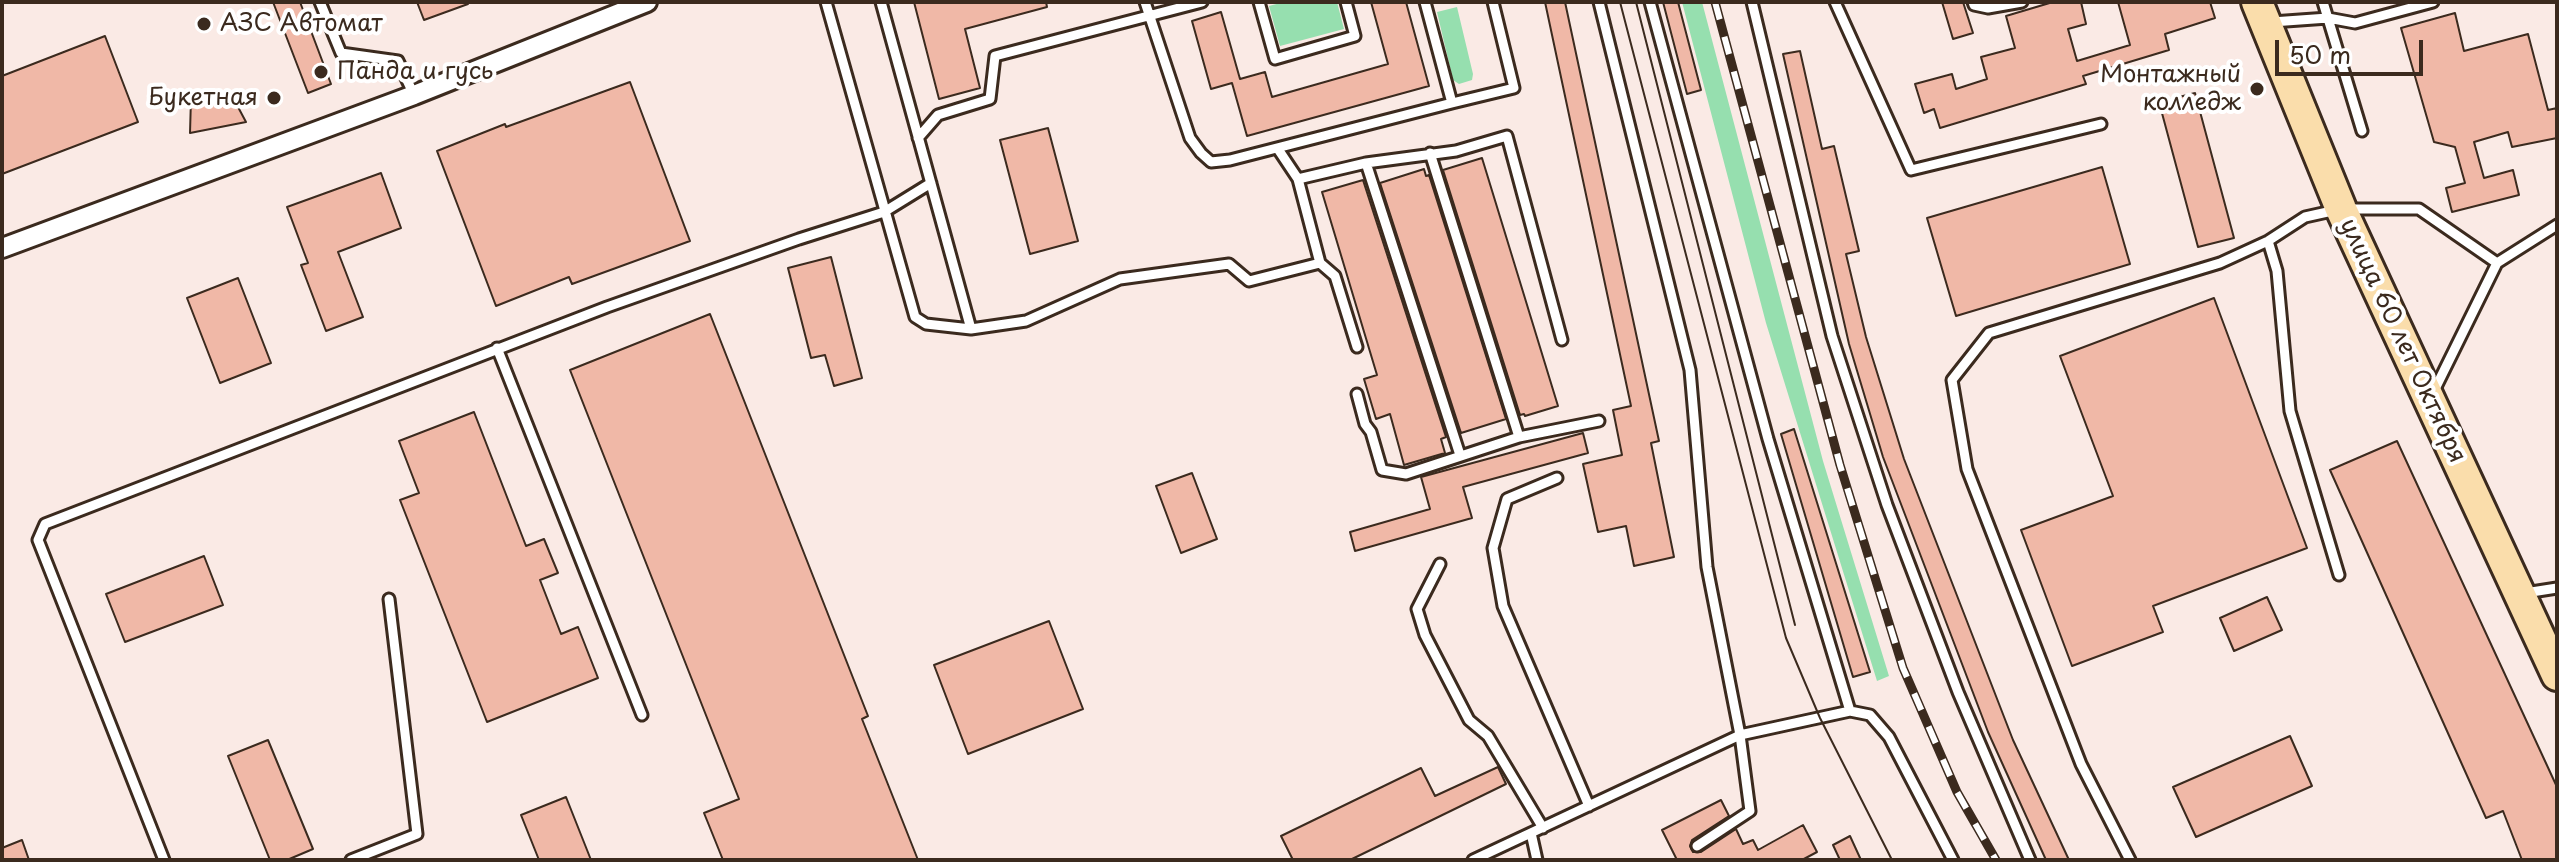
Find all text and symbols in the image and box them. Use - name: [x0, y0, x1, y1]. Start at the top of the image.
- place label: АЗС Автомат: [220, 10, 383, 38]
- marker: АЗС Автомат: [195, 15, 213, 33]
- scale bar: [2279, 24, 2427, 74]
- text: 50 m: [2289, 36, 2351, 72]
- place label: Панда и гусь: [337, 58, 493, 86]
- place label: Монтажный колледж: [2100, 61, 2241, 117]
- marker: Панда и гусь: [312, 63, 330, 81]
- marker: Монтажный колледж: [2248, 80, 2266, 98]
- place label: Букетная: [148, 84, 258, 112]
- marker: Букетная: [265, 89, 283, 107]
- street label: улица 60 лет Октября: [2333, 214, 2471, 468]

